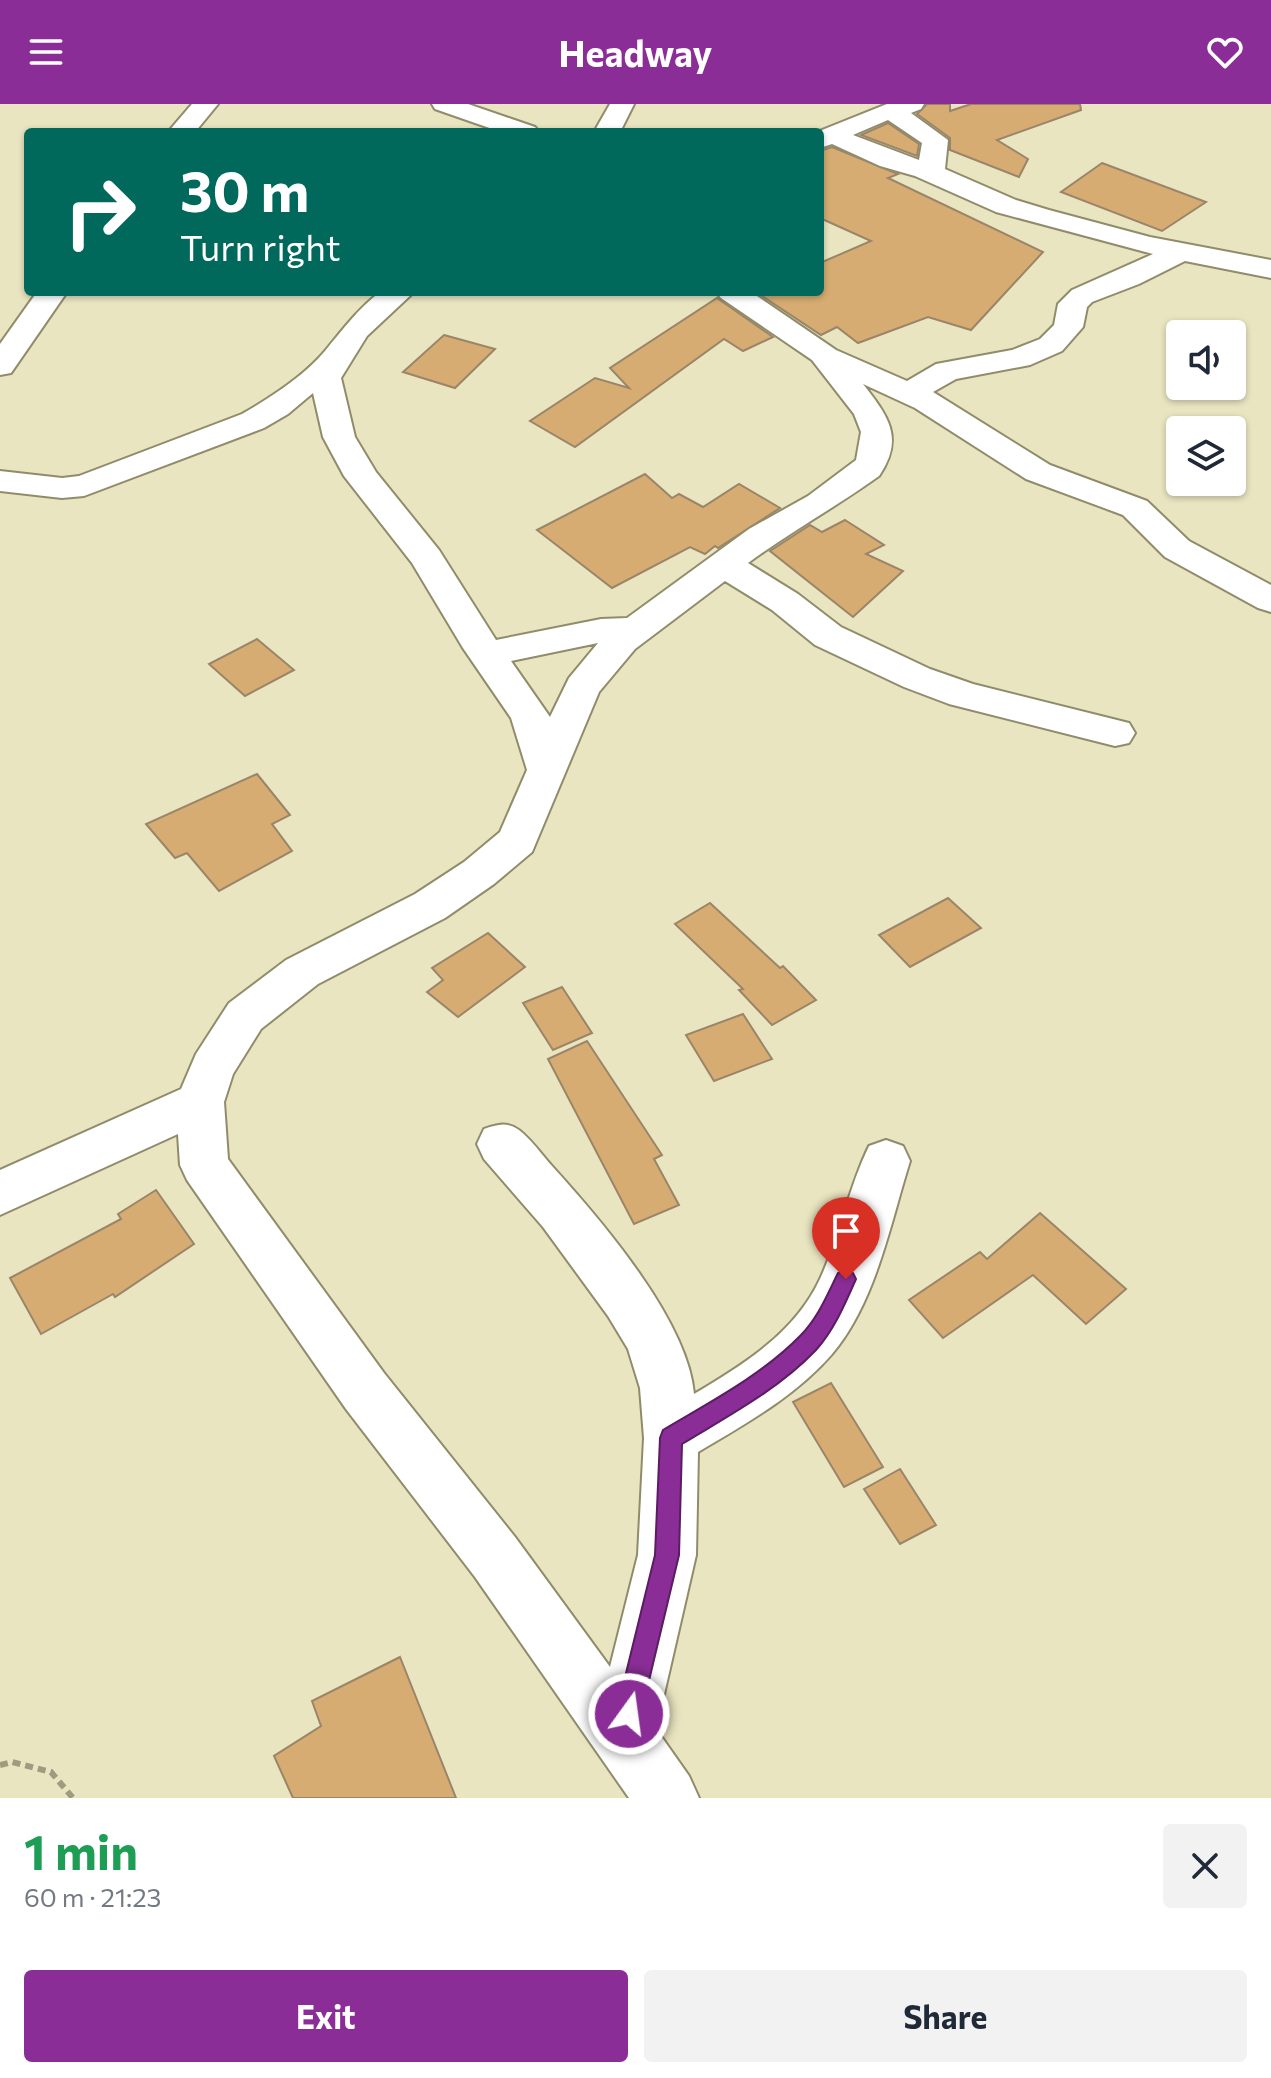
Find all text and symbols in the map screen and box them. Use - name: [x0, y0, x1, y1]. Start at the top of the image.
- icon: menu: [24, 30, 68, 74]
- text: Headway: [559, 30, 712, 74]
- icon: heart: [1203, 30, 1247, 74]
- text: 30 m: [180, 155, 309, 224]
- icon: right: [48, 160, 152, 264]
- text: Turn right: [180, 224, 341, 268]
- map controls: [1166, 320, 1246, 496]
- button: sound: [1166, 320, 1246, 400]
- button: layers: [1166, 416, 1246, 496]
- pin: [812, 1197, 880, 1279]
- icon: arrive: [824, 1209, 868, 1253]
- position arrow: [587, 1672, 671, 1756]
- text: 1 min: [24, 1821, 138, 1880]
- button: close: [1163, 1824, 1247, 1908]
- text: 60 m · 21:23: [24, 1881, 161, 1912]
- button: Exit: [24, 1970, 628, 2062]
- button: Share: [644, 1970, 1247, 2062]

